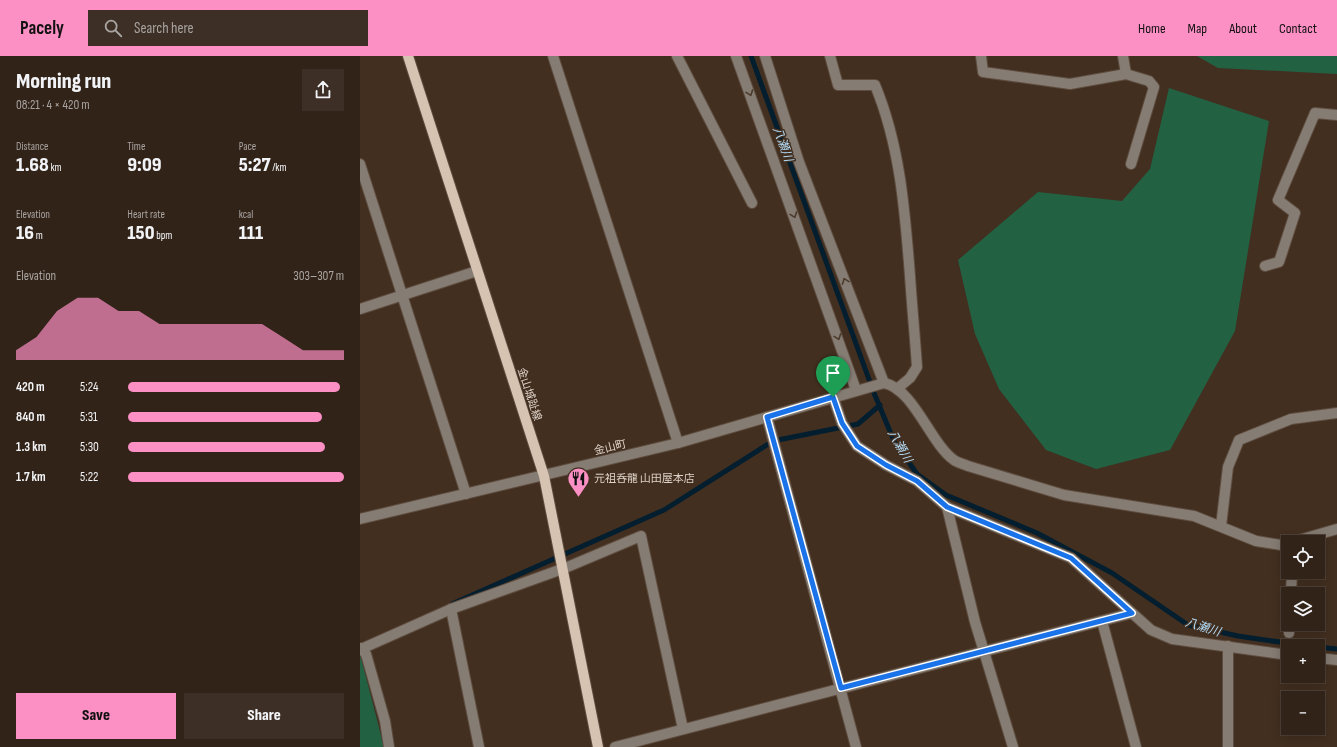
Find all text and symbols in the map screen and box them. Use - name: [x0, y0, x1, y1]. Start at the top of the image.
- search box: [88, 10, 368, 46]
- text: Pacely: [20, 17, 64, 40]
- icon: search: [102, 17, 124, 39]
- text: Search here: [134, 19, 194, 38]
- text: Home: [1138, 20, 1166, 37]
- text: Map: [1188, 20, 1207, 37]
- text: About: [1229, 20, 1257, 37]
- text: Contact: [1279, 20, 1317, 37]
- text: Morning run: [16, 68, 111, 95]
- button: share: [302, 69, 344, 111]
- one-way arrow: [745, 89, 753, 96]
- text: 08:21 · 4 × 420 m: [16, 97, 90, 113]
- water label: 八瀬川: [769, 125, 796, 166]
- text: Distance: [16, 140, 48, 153]
- text: Time: [127, 140, 145, 153]
- text: Pace: [239, 140, 256, 153]
- text: 1.68: [16, 153, 49, 177]
- text: 9:09: [127, 153, 161, 177]
- text: 5:27: [239, 153, 271, 177]
- text: km: [49, 161, 62, 174]
- text: /km: [271, 161, 287, 174]
- text: Elevation: [16, 208, 50, 221]
- text: Heart rate: [127, 208, 165, 221]
- text: kcal: [239, 208, 253, 221]
- one-way arrow: [789, 211, 797, 218]
- text: 16: [16, 221, 34, 245]
- text: 150: [127, 221, 155, 245]
- text: 111: [239, 221, 263, 245]
- text: m: [34, 229, 43, 242]
- text: bpm: [155, 229, 172, 242]
- text: Elevation: [16, 268, 56, 284]
- text: 303–307 m: [293, 268, 344, 284]
- one-way arrow: [842, 278, 850, 285]
- one-way arrow: [833, 334, 841, 341]
- pin: [816, 356, 850, 397]
- icon: arrive: [822, 362, 844, 384]
- street label: 金山城趾線: [515, 366, 544, 422]
- text: 420 m: [16, 379, 45, 395]
- text: 5:24: [80, 379, 98, 395]
- text: 840 m: [16, 409, 45, 425]
- text: 5:31: [80, 409, 98, 425]
- water label: 八瀬川: [884, 427, 916, 467]
- street label: 金山町: [593, 437, 628, 458]
- text: 1.3 km: [16, 439, 46, 455]
- text: 5:30: [80, 439, 99, 455]
- restaurant icon: 元祖呑龍 山田屋本店: [565, 465, 591, 498]
- text: 1.7 km: [16, 469, 46, 485]
- text: 5:22: [80, 469, 98, 485]
- place label: 元祖呑龍 山田屋本店: [594, 472, 695, 485]
- map controls: [1281, 535, 1325, 735]
- button: locate: [1281, 535, 1325, 579]
- button: layers: [1281, 587, 1325, 631]
- water label: 八瀬川: [1183, 615, 1224, 640]
- button: +: [1281, 639, 1325, 683]
- button: −: [1281, 691, 1325, 735]
- button: Save: [16, 693, 176, 739]
- button: Share: [184, 693, 344, 739]

